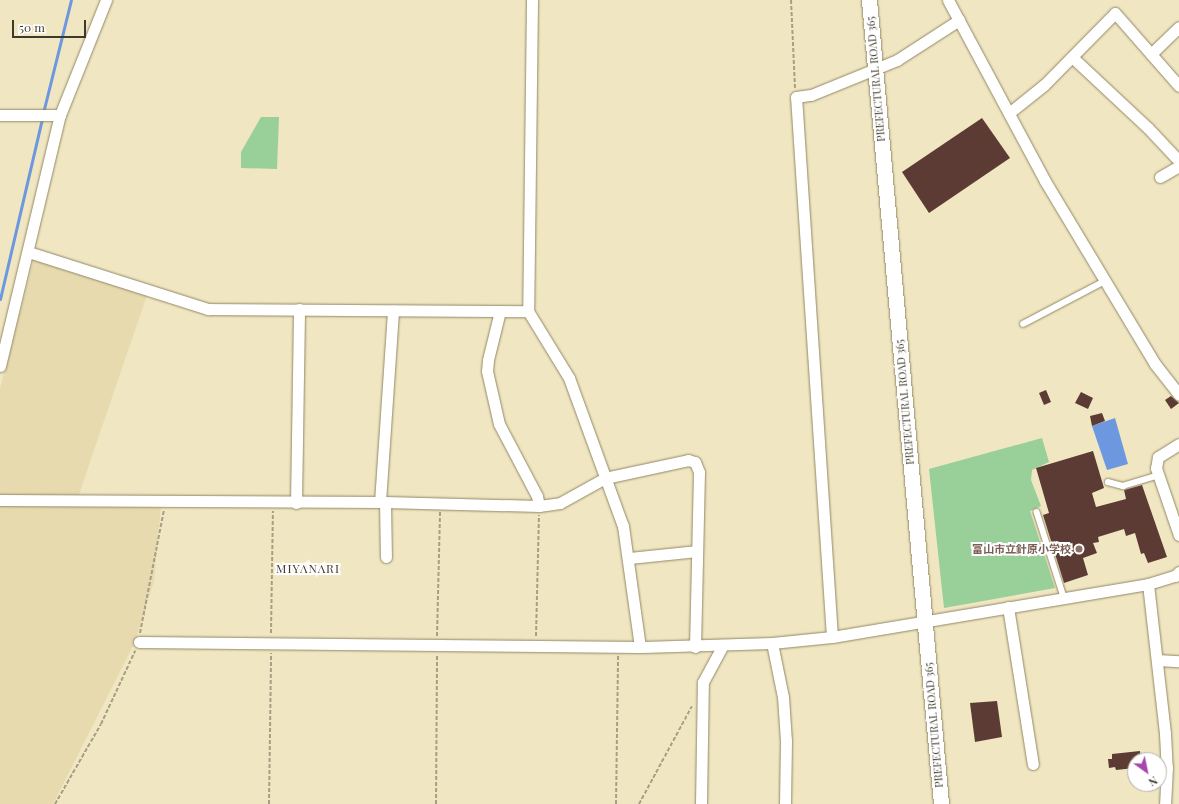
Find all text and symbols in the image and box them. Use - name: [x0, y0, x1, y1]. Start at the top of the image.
- scale bar: [14, 12, 88, 38]
- street label: PREFECTURAL ROAD 365: [864, 16, 888, 142]
- text: 50 m: [19, 19, 45, 35]
- street label: PREFECTURAL ROAD 365: [893, 339, 917, 465]
- place label: 富山市立針原小学校: [972, 542, 1071, 556]
- marker: 富山市立針原小学校: [1074, 544, 1084, 554]
- district label: MIYANARI: [276, 562, 340, 576]
- street label: PREFECTURAL ROAD 365: [922, 662, 946, 788]
- north arrow: [1127, 752, 1167, 792]
- text: N: [1146, 773, 1161, 790]

